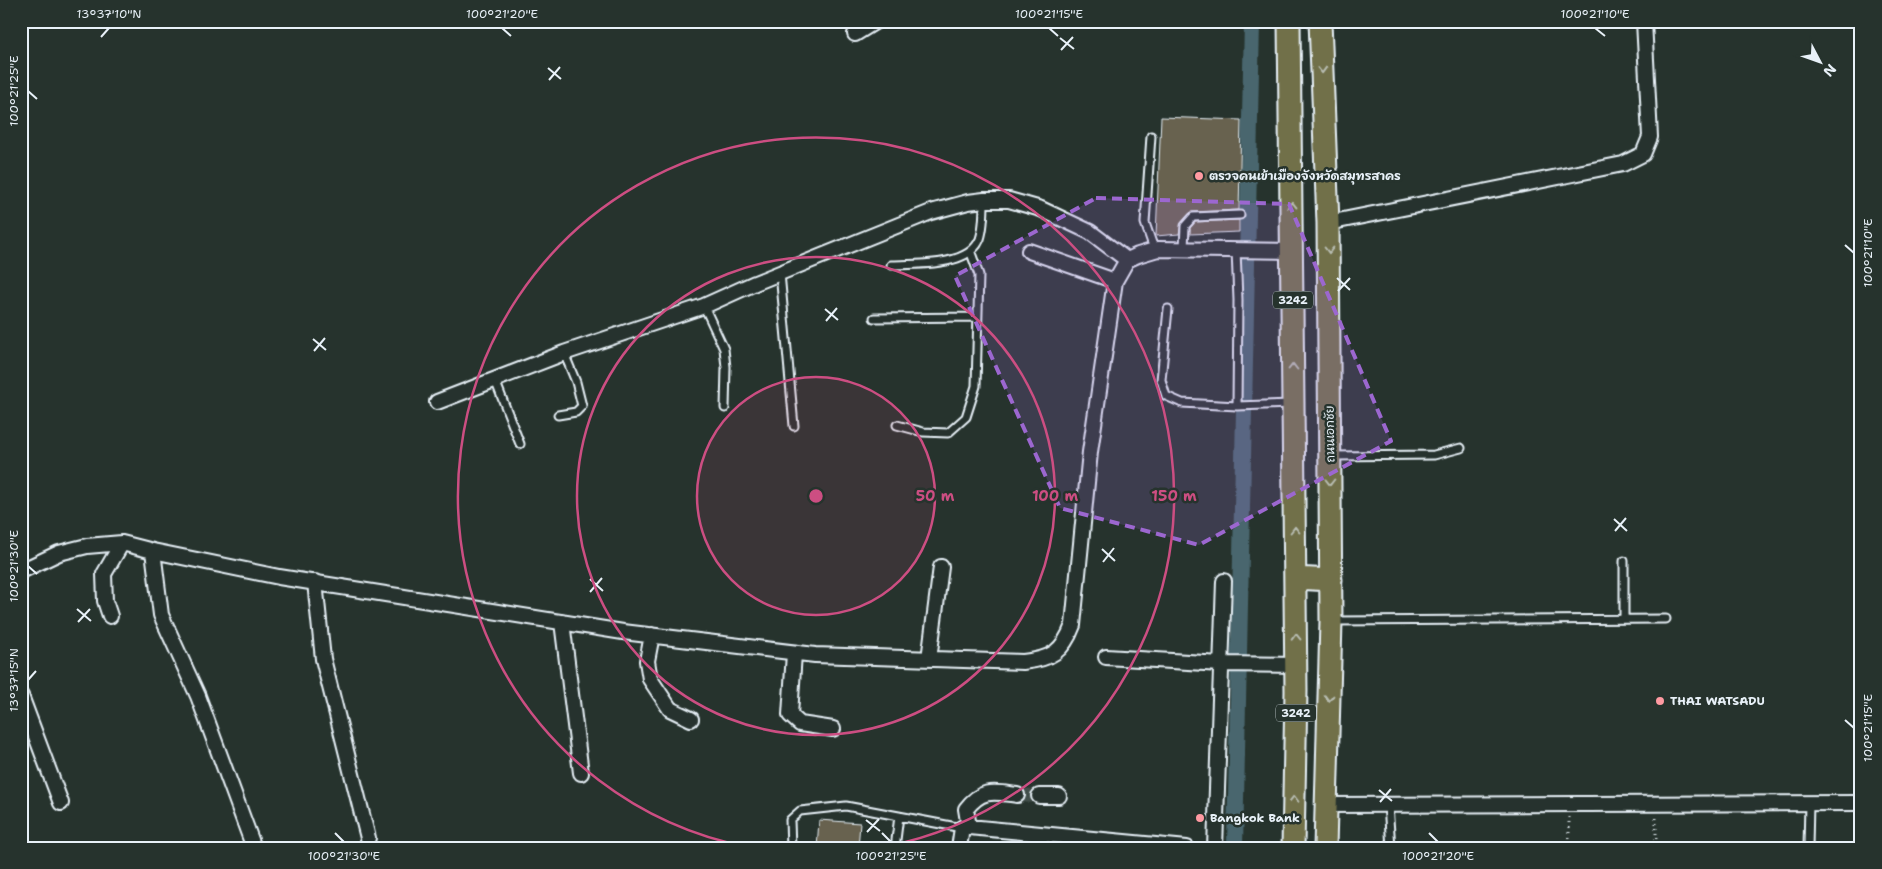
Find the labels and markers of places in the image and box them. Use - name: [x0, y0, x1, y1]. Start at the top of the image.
- place label: ตรวจคนเข้าเมืองจังหวัดสมุทรสาคร: [1209, 168, 1401, 185]
- marker: ตรวจคนเข้าเมืองจังหวัดสมุทรสาคร: [1193, 170, 1205, 182]
- centre of rings: [807, 487, 825, 505]
- place label: THAI WATSADU: [1670, 693, 1765, 709]
- marker: THAI WATSADU: [1654, 695, 1666, 707]
- place label: Bangkok Bank: [1210, 810, 1300, 826]
- marker: Bangkok Bank: [1194, 812, 1206, 824]

